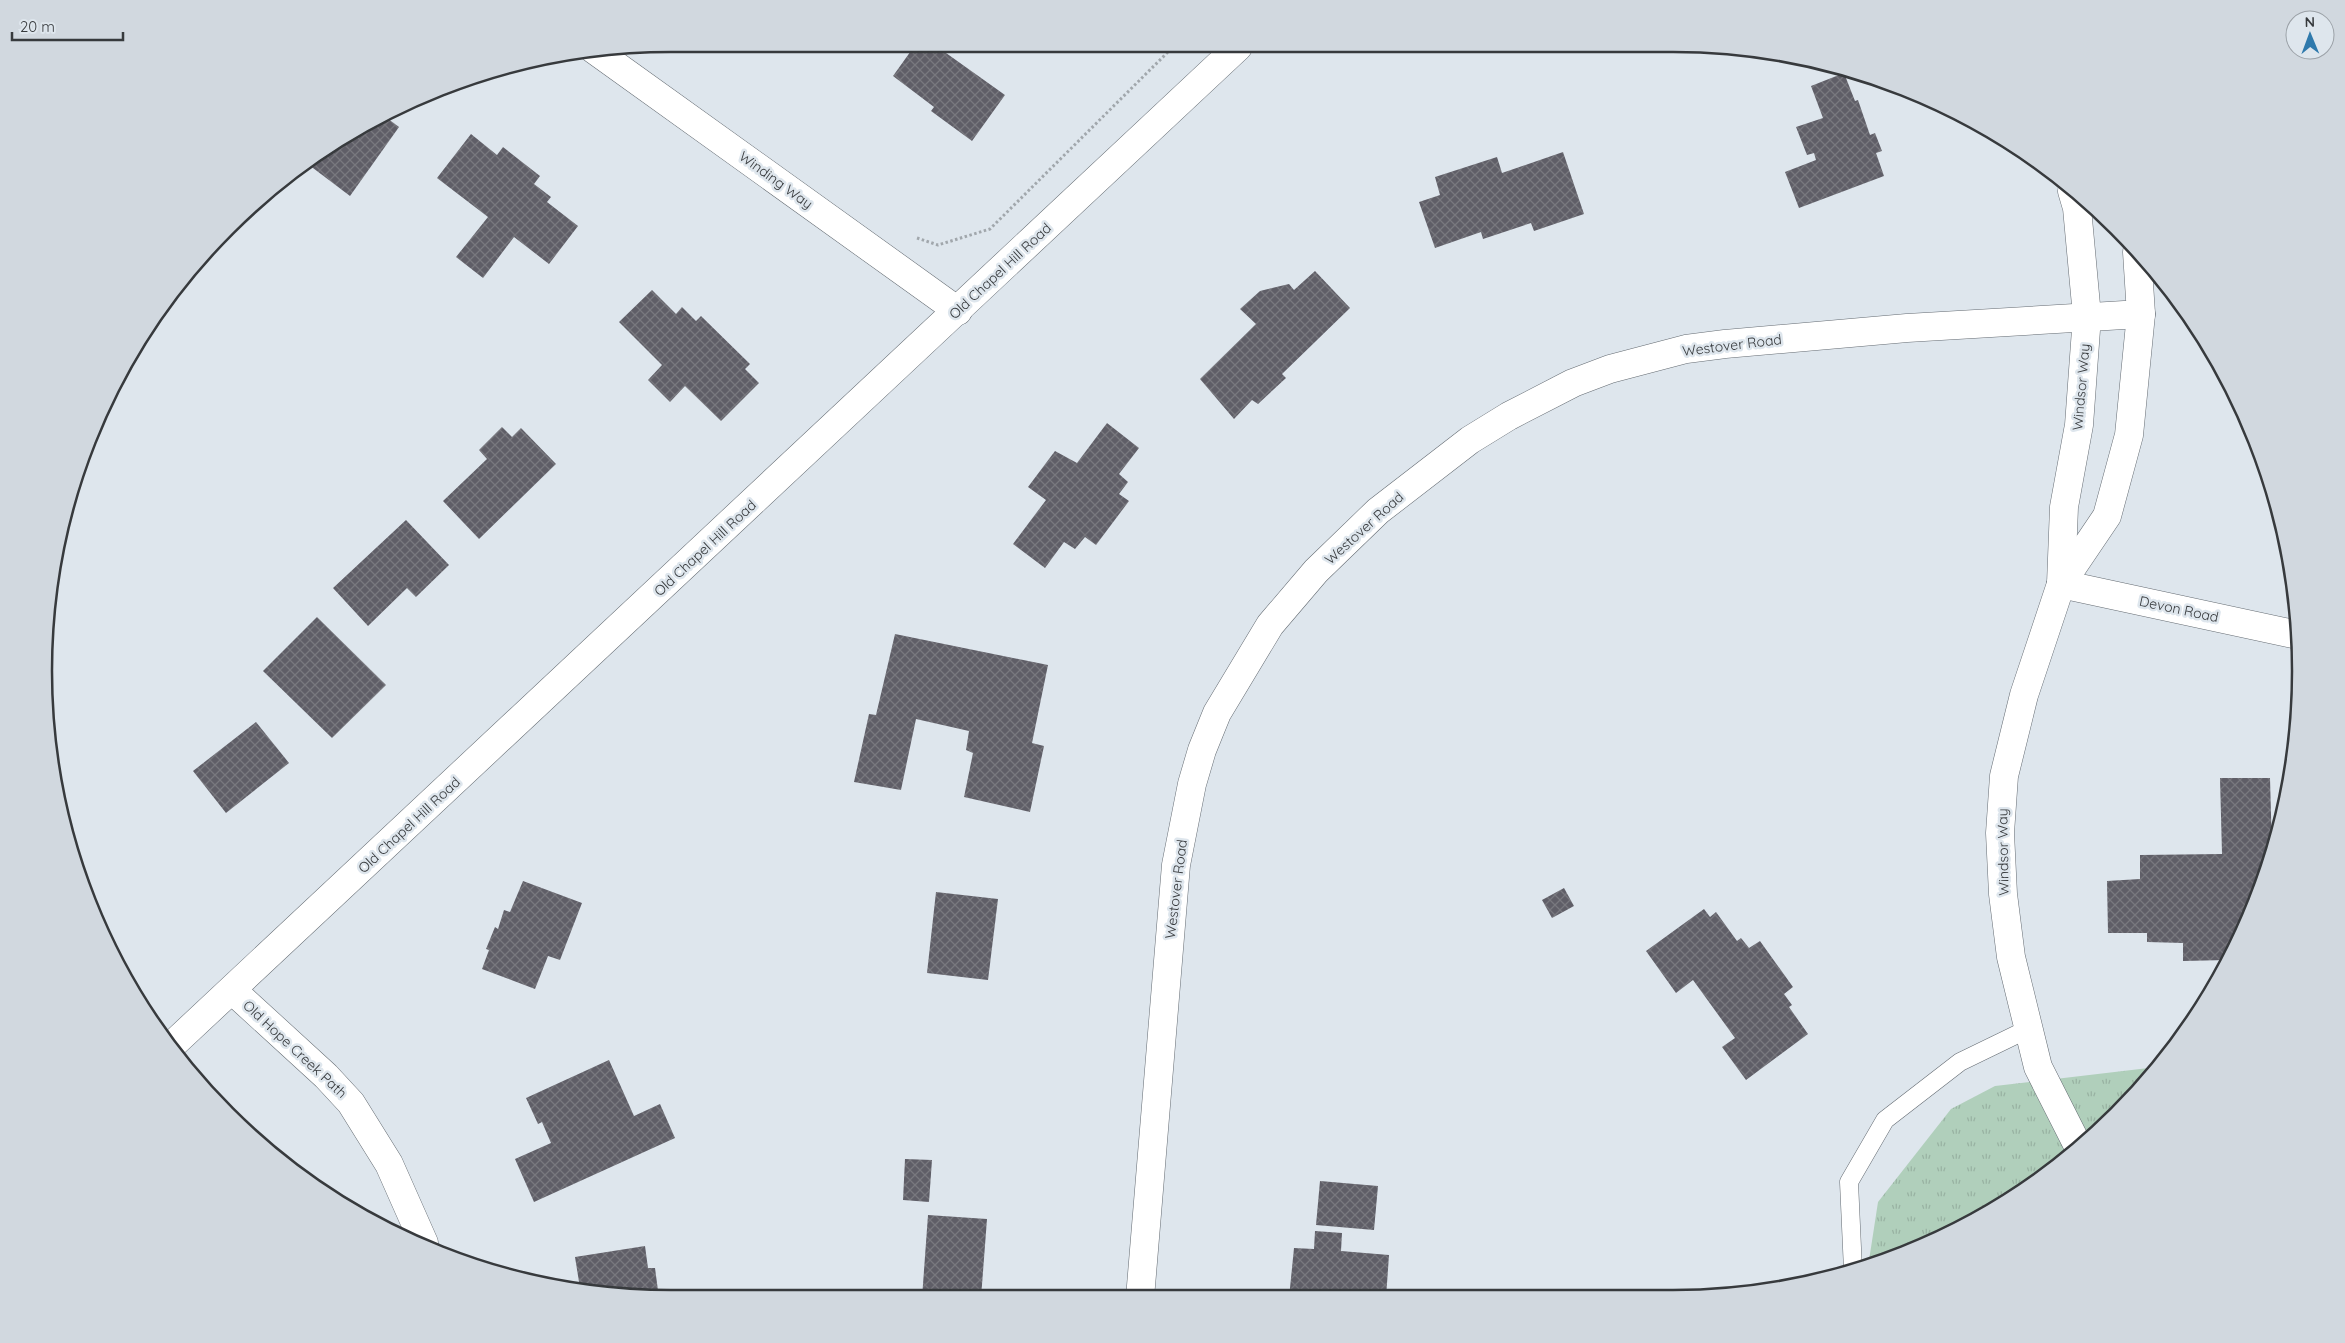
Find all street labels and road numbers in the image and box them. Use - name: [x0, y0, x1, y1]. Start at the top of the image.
- street label: Winding Way: [736, 147, 816, 213]
- street label: Old Chapel Hill Road: [945, 219, 1055, 323]
- street label: Westover Road: [1681, 330, 1783, 360]
- street label: Windsor Way: [2068, 343, 2094, 431]
- street label: Westover Road: [1321, 488, 1407, 568]
- street label: Old Chapel Hill Road: [650, 496, 760, 600]
- street label: Devon Road: [2138, 592, 2220, 626]
- street label: Old Chapel Hill Road: [354, 773, 464, 877]
- street label: Windsor Way: [1993, 808, 2013, 896]
- street label: Westover Road: [1161, 838, 1191, 940]
- street label: Old Hope Creek Path: [239, 996, 351, 1102]

